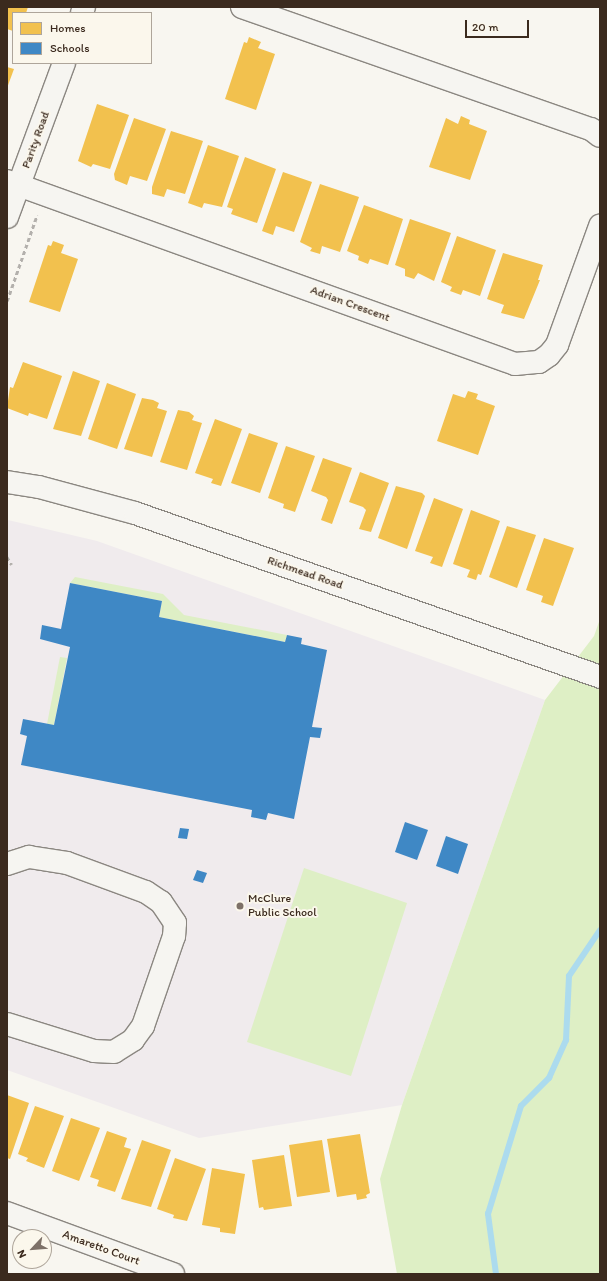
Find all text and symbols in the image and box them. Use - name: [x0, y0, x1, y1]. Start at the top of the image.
- legend: [12, 12, 152, 64]
- scale bar: [467, 12, 531, 38]
- text: 20 m: [472, 20, 499, 34]
- text: Homes: [50, 21, 86, 35]
- text: Schools: [50, 41, 89, 55]
- street label: Parity Road: [19, 110, 53, 170]
- street label: Adrian Crescent: [308, 283, 392, 325]
- street label: Richmead Road: [265, 553, 345, 593]
- place label: McClure Public School: [248, 892, 317, 920]
- marker: McClure Public School: [235, 901, 245, 911]
- street label: Amaretto Court: [60, 1227, 142, 1269]
- north arrow: [12, 1229, 52, 1269]
- text: N: [14, 1248, 29, 1260]

